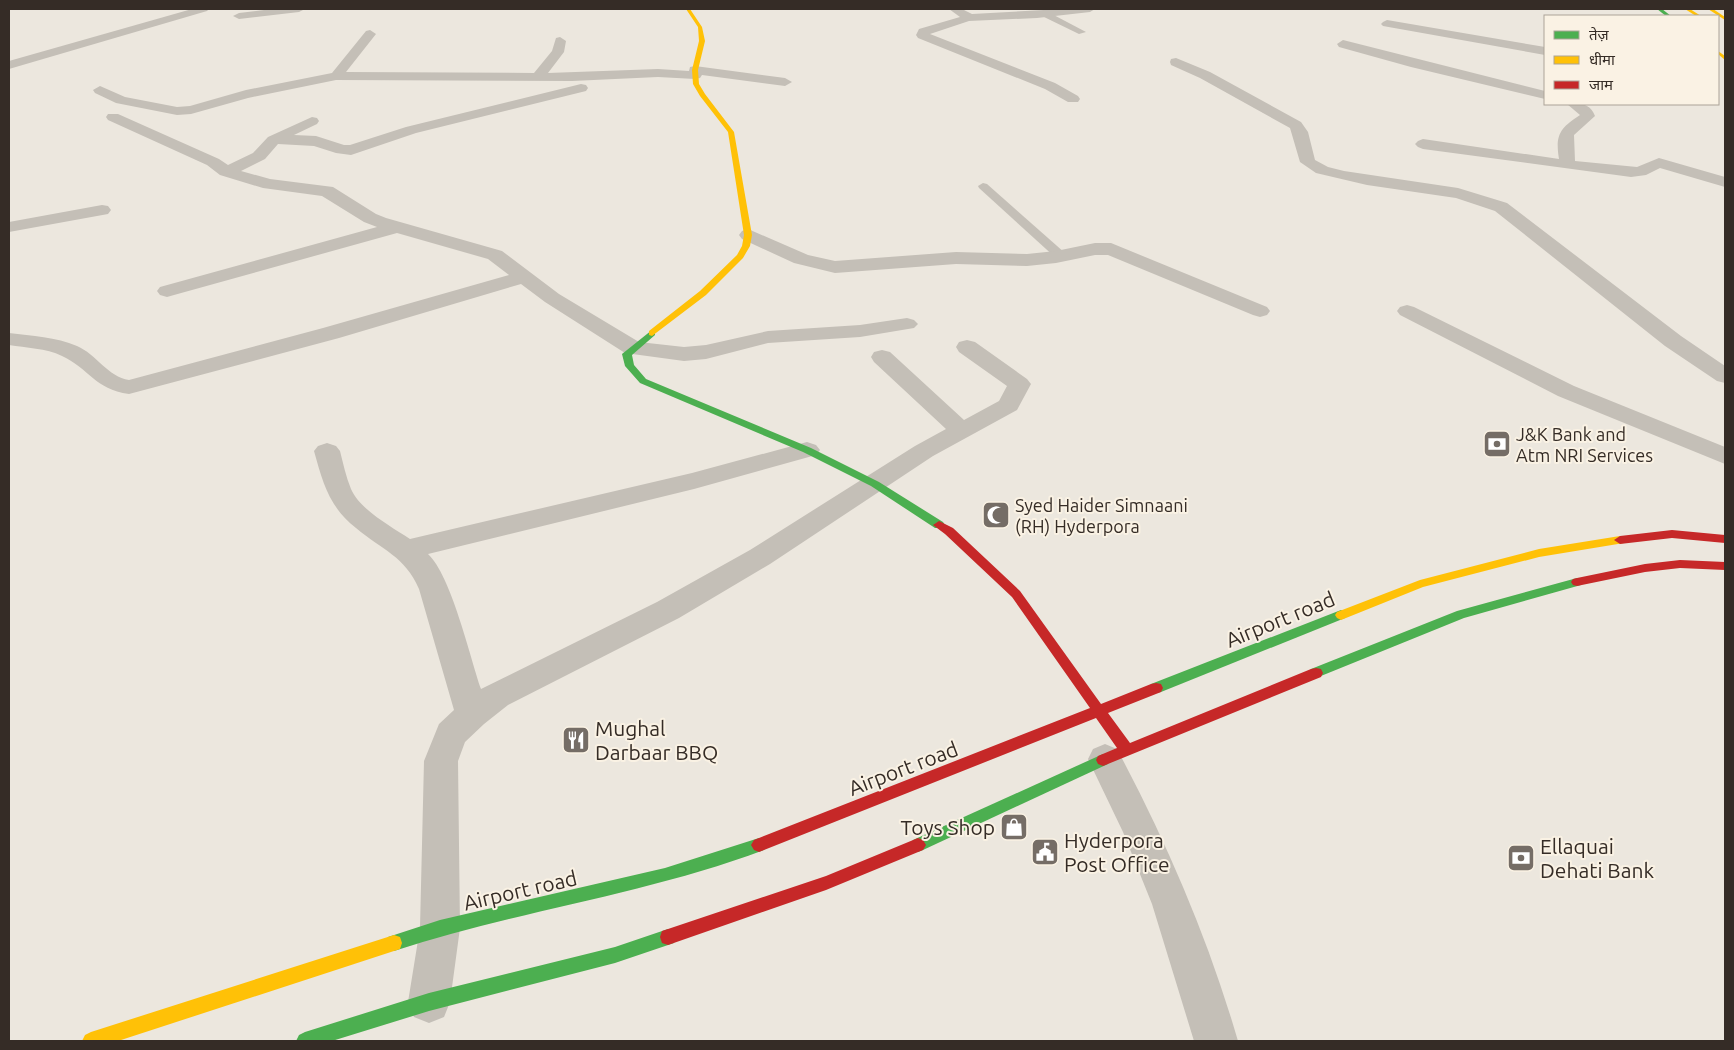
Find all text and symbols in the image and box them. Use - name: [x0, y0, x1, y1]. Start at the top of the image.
- legend: [1544, 15, 1719, 105]
- text: तेज़: [1589, 26, 1610, 43]
- text: धीमा: [1589, 51, 1616, 68]
- text: जाम: [1589, 76, 1614, 93]
- place label: J&K Bank and Atm NRI Services: [1516, 424, 1653, 465]
- bank icon: J&K Bank and Atm NRI Services: [1482, 429, 1512, 459]
- place label: Syed Haider Simnaani (RH) Hyderpora: [1015, 495, 1188, 537]
- mosque icon: Syed Haider Simnaani (RH) Hyderpora: [981, 500, 1011, 530]
- street label: Airport road: [1222, 586, 1338, 652]
- place label: Mughal Darbaar BBQ: [595, 716, 718, 764]
- restaurant icon: Mughal Darbaar BBQ: [561, 725, 591, 755]
- street label: Airport road: [845, 736, 961, 800]
- shop icon: Toys Shop: [999, 812, 1029, 842]
- place label: Toys Shop: [900, 815, 995, 839]
- place label: Hyderpora Post Office: [1064, 828, 1169, 876]
- place label: Ellaquai Dehati Bank: [1540, 834, 1654, 882]
- public building icon: Hyderpora Post Office: [1030, 837, 1060, 867]
- bank icon: Ellaquai Dehati Bank: [1506, 843, 1536, 873]
- street label: Airport road: [461, 865, 579, 915]

